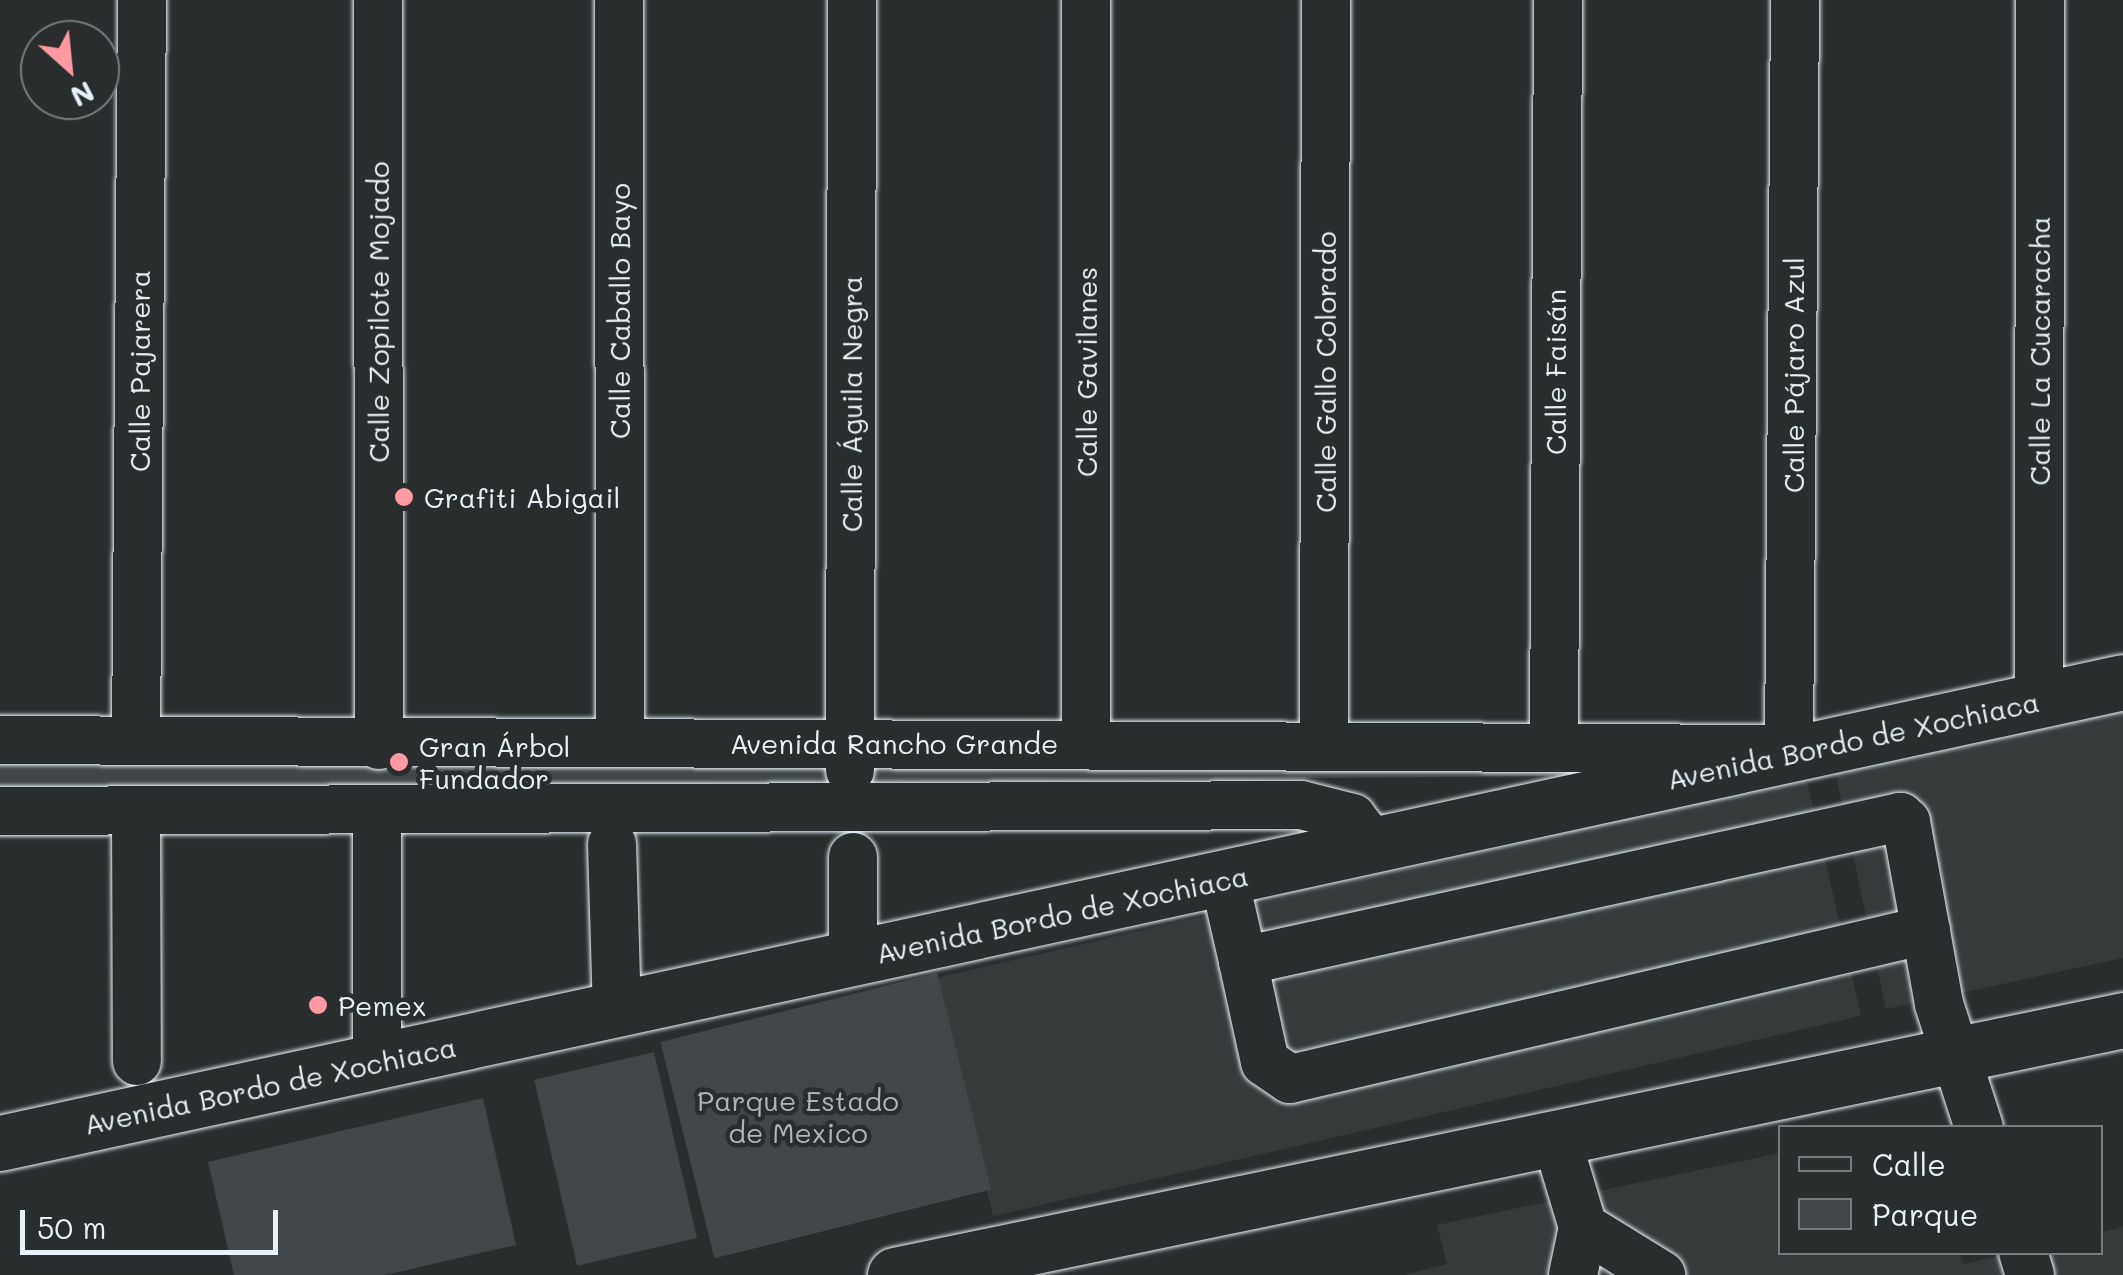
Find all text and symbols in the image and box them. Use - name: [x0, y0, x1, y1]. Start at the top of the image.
- north arrow: [20, 20, 120, 120]
- text: N: [65, 74, 100, 116]
- street label: Calle Zopilote Mojado: [361, 161, 395, 463]
- street label: Calle Caballo Bayo: [602, 183, 636, 439]
- street label: Calle La Cucaracha: [2022, 216, 2056, 486]
- street label: Calle Gallo Colorado: [1308, 231, 1342, 513]
- street label: Calle Pájaro Azul: [1776, 257, 1810, 493]
- street label: Calle Gavilanes: [1069, 267, 1103, 477]
- street label: Calle Pajarera: [122, 270, 156, 472]
- street label: Calle Águila Negra: [834, 276, 868, 532]
- street label: Calle Faisán: [1538, 289, 1572, 455]
- place label: Grafiti Abigail: [424, 480, 621, 514]
- marker: Grafiti Abigail: [393, 486, 415, 508]
- street label: Avenida Bordo de Xochiaca: [1664, 684, 2042, 796]
- street label: Avenida Rancho Grande: [730, 726, 1058, 760]
- place label: Gran Árbol Fundador: [419, 729, 571, 795]
- marker: Gran Árbol Fundador: [388, 751, 410, 773]
- street label: Avenida Bordo de Xochiaca: [873, 858, 1251, 970]
- place label: Pemex: [338, 988, 426, 1022]
- marker: Pemex: [307, 994, 329, 1016]
- street label: Avenida Bordo de Xochiaca: [81, 1029, 459, 1141]
- park label: Parque Estado de Mexico: [697, 1083, 899, 1149]
- legend: [1778, 1125, 2103, 1255]
- text: Calle: [1872, 1144, 1946, 1184]
- scale bar: [25, 1190, 282, 1252]
- text: Parque: [1872, 1194, 1978, 1234]
- text: 50 m: [37, 1207, 107, 1247]

